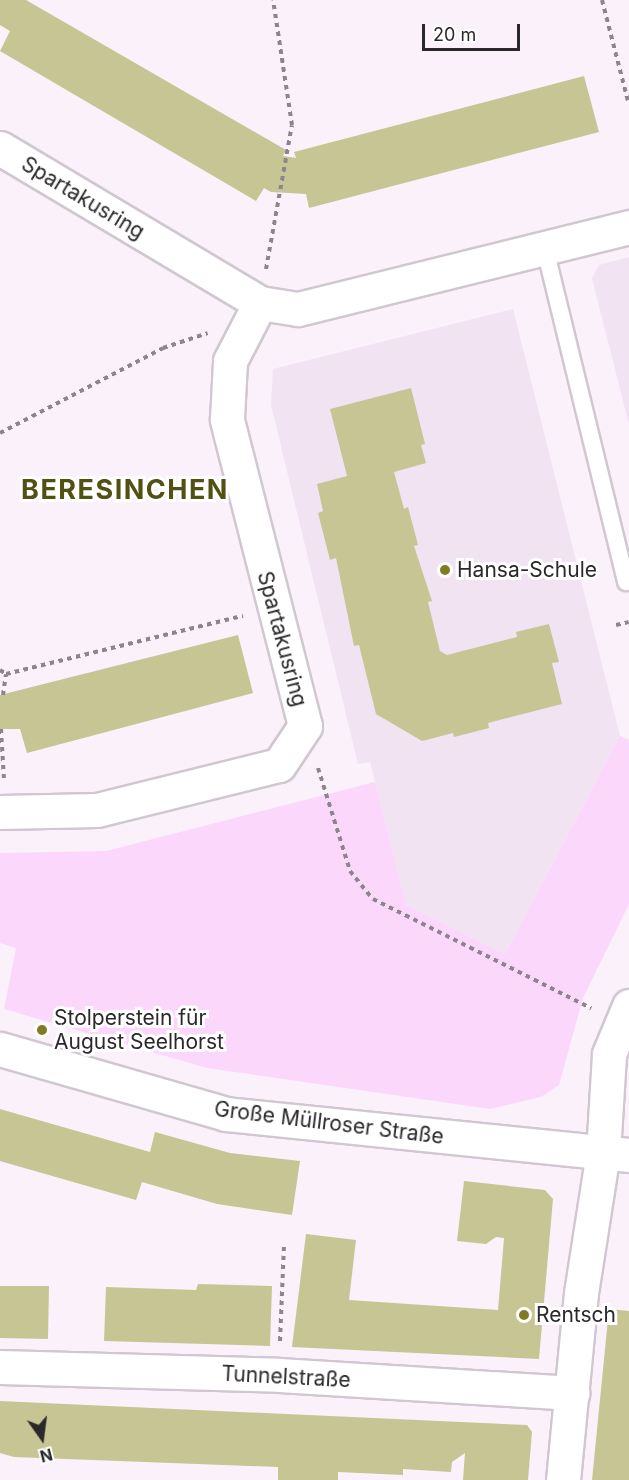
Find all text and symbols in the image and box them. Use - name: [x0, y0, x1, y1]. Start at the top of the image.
- scale bar: [425, 12, 522, 50]
- text: 20 m: [433, 24, 476, 45]
- street label: Spartakusring: [17, 151, 149, 245]
- district label: BERESINCHEN: [21, 474, 229, 506]
- place label: Hansa-Schule: [457, 557, 597, 583]
- marker: Hansa-Schule: [438, 563, 452, 577]
- street label: Spartakusring: [252, 569, 312, 709]
- place label: Stolperstein für August Seelhorst: [54, 1005, 224, 1055]
- marker: Stolperstein für August Seelhorst: [35, 1023, 49, 1037]
- street label: Große Müllroser Straße: [213, 1096, 445, 1150]
- place label: Rentsch: [536, 1302, 616, 1328]
- marker: Rentsch: [517, 1308, 531, 1322]
- street label: Tunnelstraße: [221, 1361, 351, 1393]
- north arrow: [12, 1408, 72, 1468]
- text: N: [38, 1444, 55, 1467]

